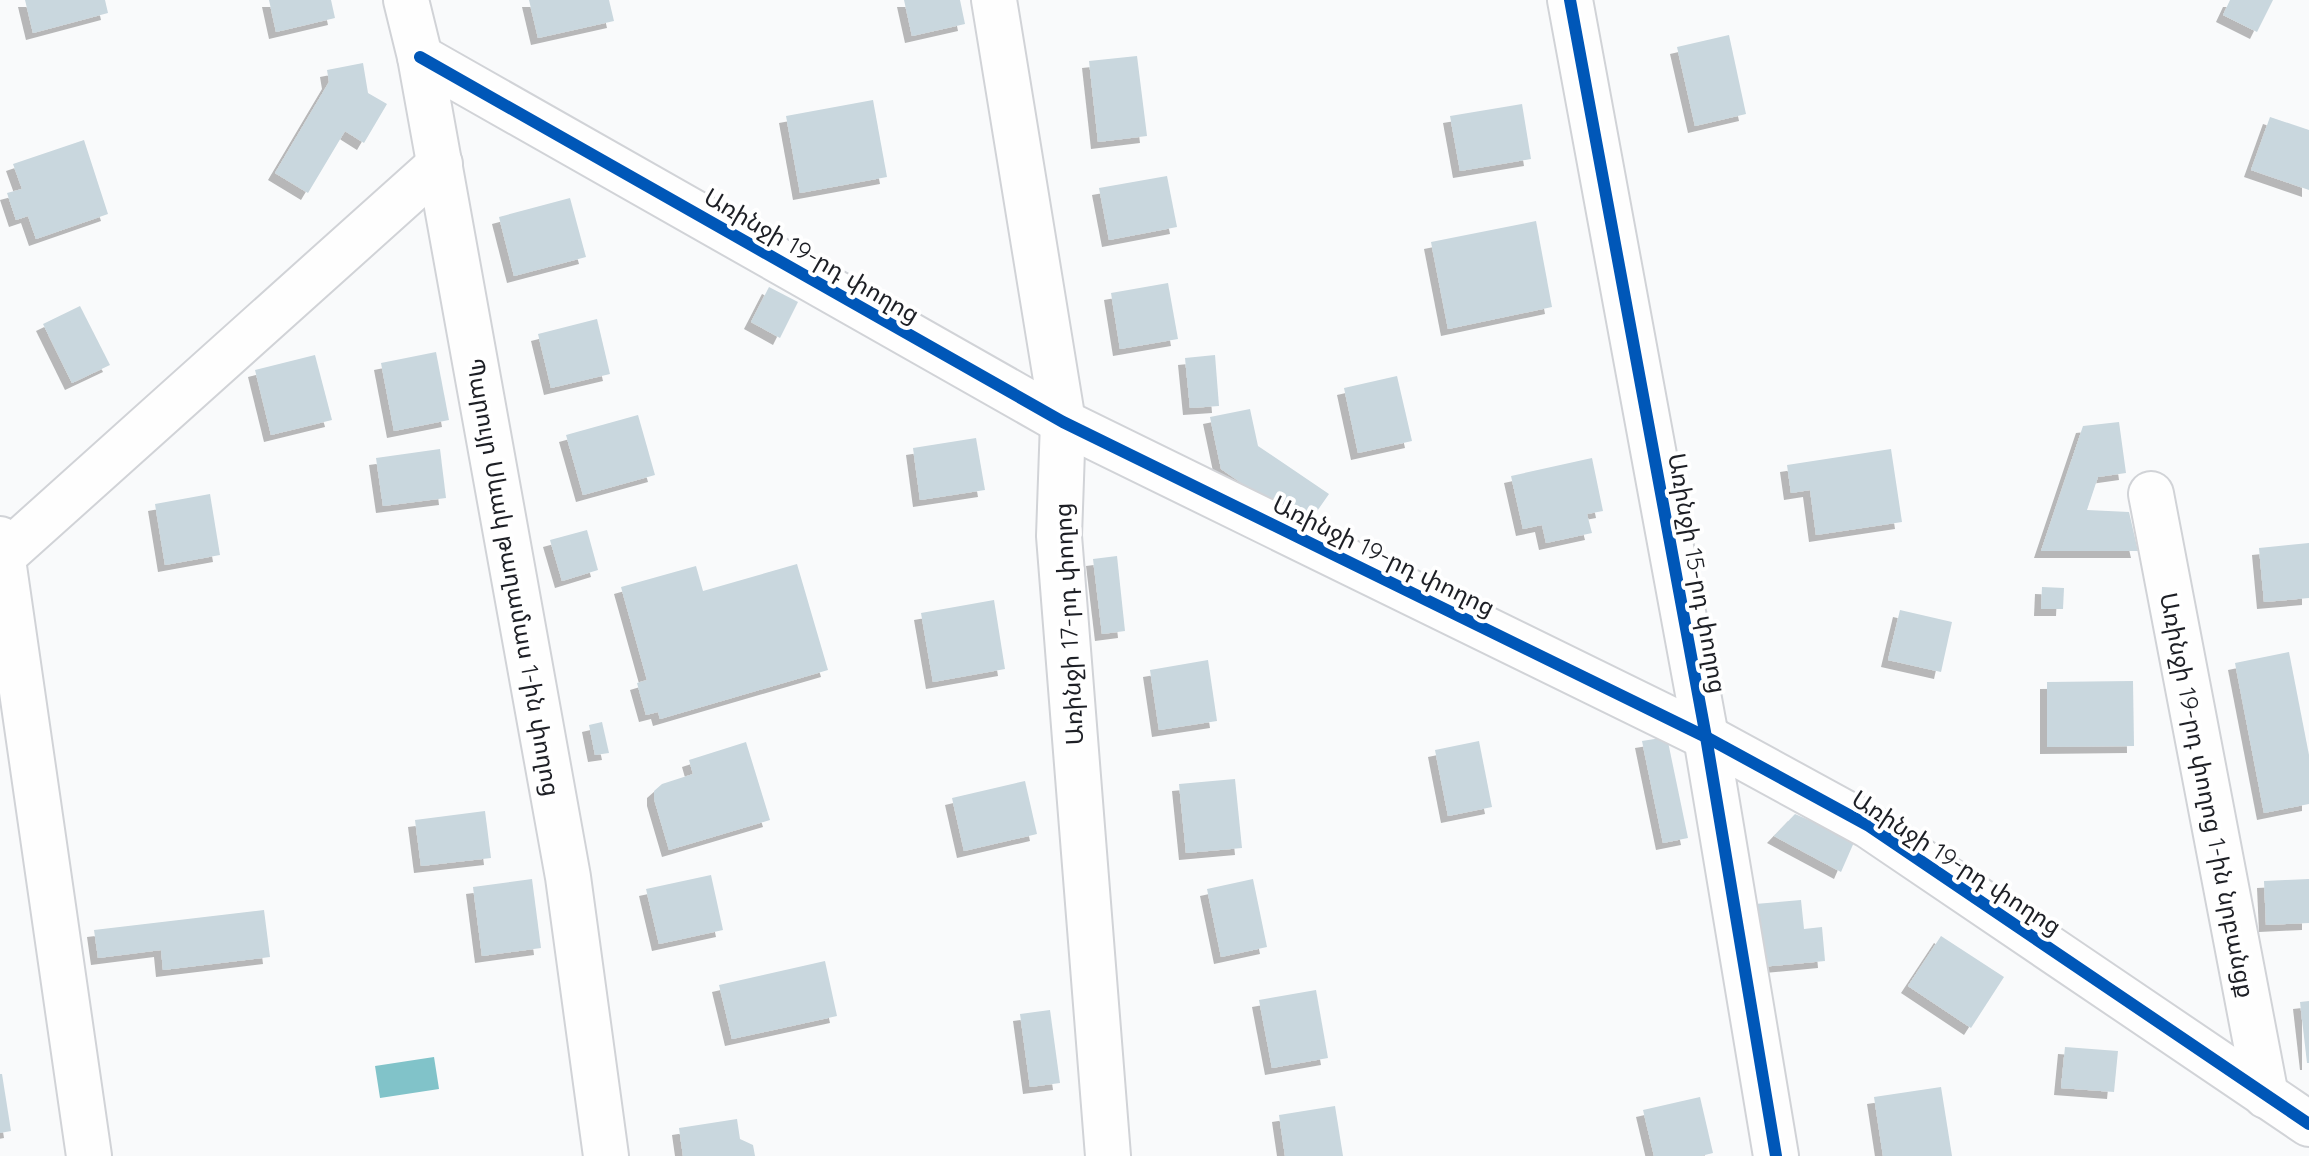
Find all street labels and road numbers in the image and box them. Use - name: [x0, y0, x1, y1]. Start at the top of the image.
- street label: Առինջի 19-րդ փողոց: [699, 181, 925, 329]
- street label: Պարույր Սևակ թաղամաս 1-ին փողոց: [461, 356, 567, 798]
- street label: Առինջի 15-րդ փողոց: [1662, 450, 1734, 696]
- street label: Առինջի 19-րդ փողոց: [1268, 488, 1500, 622]
- street label: Առինջի 17-րդ փողոց: [1047, 502, 1089, 746]
- street label: Առինջի 19-րդ փողոց 1-ին նրբանցք: [2154, 590, 2262, 1000]
- street label: Առինջի 19-րդ փողոց: [1847, 783, 2067, 941]

